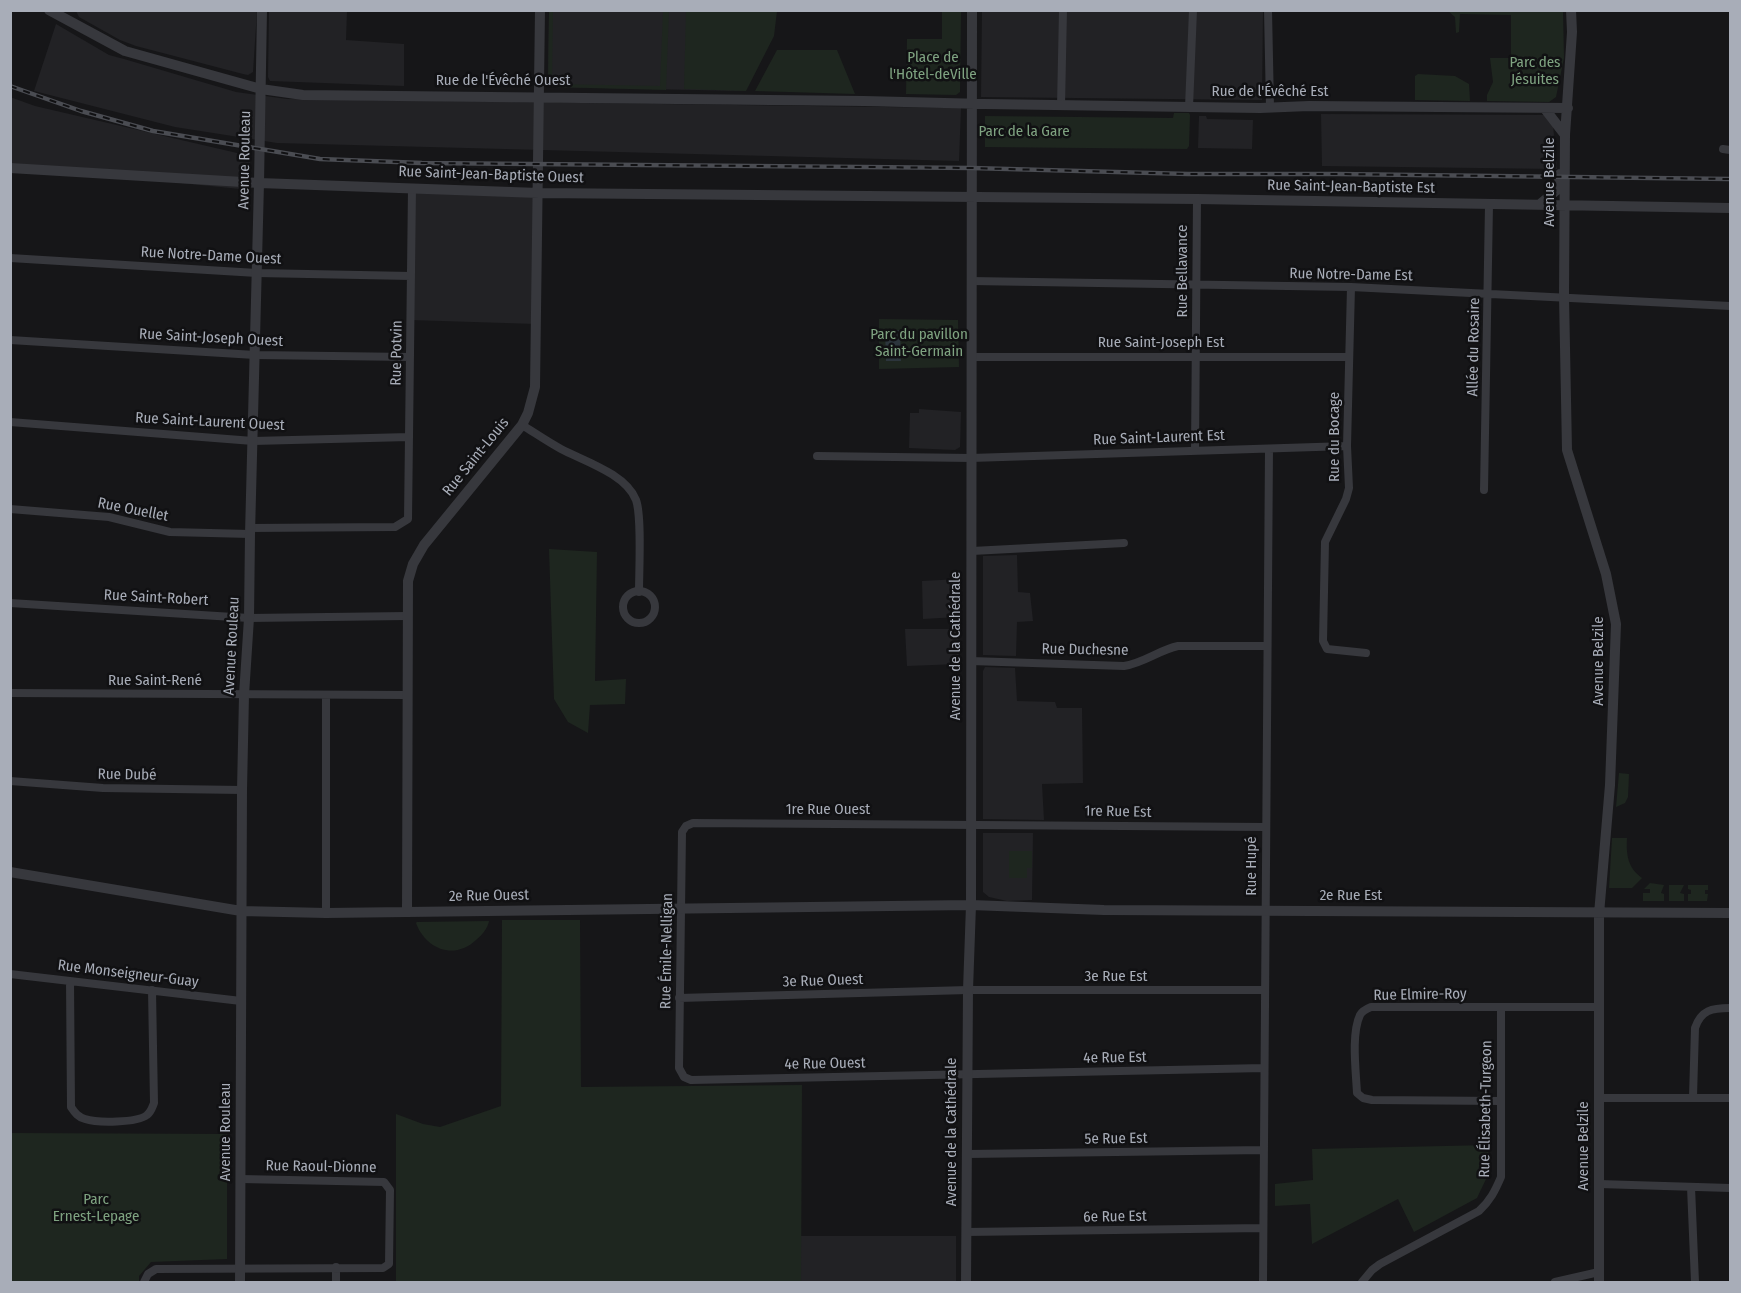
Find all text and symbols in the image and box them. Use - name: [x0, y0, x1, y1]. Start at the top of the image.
- park label: Place de l'Hôtel-deVille: [889, 49, 977, 84]
- park label: Parc des Jésuites: [1509, 54, 1561, 89]
- street label: Rue de l'Évêché Ouest: [436, 72, 570, 90]
- street label: Rue de l'Évêché Est: [1212, 83, 1328, 101]
- street label: Avenue Rouleau: [235, 111, 255, 209]
- park label: Parc de la Gare: [978, 123, 1070, 141]
- street label: Avenue Belzile: [1541, 137, 1559, 227]
- street label: Rue Saint-Jean-Baptiste Ouest: [398, 163, 584, 187]
- street label: Rue Saint-Jean-Baptiste Est: [1267, 177, 1435, 197]
- street label: Rue Bellavance: [1174, 225, 1192, 317]
- street label: Rue Notre-Dame Ouest: [140, 243, 282, 269]
- street label: Rue Notre-Dame Est: [1289, 265, 1413, 285]
- street label: Allée du Rosaire: [1464, 297, 1484, 397]
- street label: Rue Potvin: [387, 320, 407, 386]
- street label: Rue Saint-Joseph Ouest: [138, 325, 284, 351]
- park label: Parc du pavillon Saint-Germain: [870, 326, 968, 361]
- street label: Rue Saint-Joseph Est: [1098, 334, 1224, 352]
- street label: Rue du Bocage: [1326, 392, 1344, 482]
- street label: Rue Saint-Laurent Ouest: [135, 409, 285, 435]
- street label: Rue Saint-Louis: [439, 414, 513, 500]
- street label: Rue Saint-Laurent Est: [1093, 427, 1225, 449]
- street label: Rue Ouellet: [96, 494, 170, 526]
- street label: Avenue de la Cathédrale: [947, 572, 965, 720]
- street label: Rue Saint-Robert: [103, 586, 209, 610]
- street label: Avenue Rouleau: [220, 596, 244, 696]
- street label: Avenue Belzile: [1590, 616, 1608, 706]
- street label: Rue Duchesne: [1041, 640, 1129, 660]
- street label: Rue Saint-René: [108, 672, 202, 690]
- street label: Rue Dubé: [97, 765, 157, 785]
- street label: 1re Rue Ouest: [786, 801, 870, 819]
- street label: 1re Rue Est: [1084, 802, 1152, 822]
- street label: Rue Hupé: [1243, 836, 1261, 896]
- street label: 2e Rue Ouest: [449, 886, 529, 906]
- street label: 2e Rue Est: [1320, 887, 1382, 905]
- street label: Rue Émile-Nelligan: [657, 893, 677, 1009]
- street label: Rue Monseigneur-Guay: [57, 956, 199, 992]
- street label: 3e Rue Est: [1085, 968, 1147, 986]
- street label: 3e Rue Ouest: [782, 971, 864, 991]
- street label: Rue Elmire-Roy: [1373, 985, 1467, 1005]
- street label: Rue Élisabeth-Turgeon: [1476, 1040, 1496, 1178]
- street label: 4e Rue Est: [1083, 1048, 1147, 1068]
- street label: 4e Rue Ouest: [784, 1054, 866, 1074]
- street label: Avenue de la Cathédrale: [943, 1058, 961, 1206]
- street label: Avenue Rouleau: [217, 1083, 235, 1181]
- street label: Avenue Belzile: [1575, 1101, 1593, 1191]
- street label: 5e Rue Est: [1084, 1129, 1148, 1149]
- street label: Rue Raoul-Dionne: [265, 1157, 377, 1177]
- park label: Parc Ernest-Lepage: [53, 1191, 139, 1226]
- street label: 6e Rue Est: [1083, 1207, 1147, 1227]

